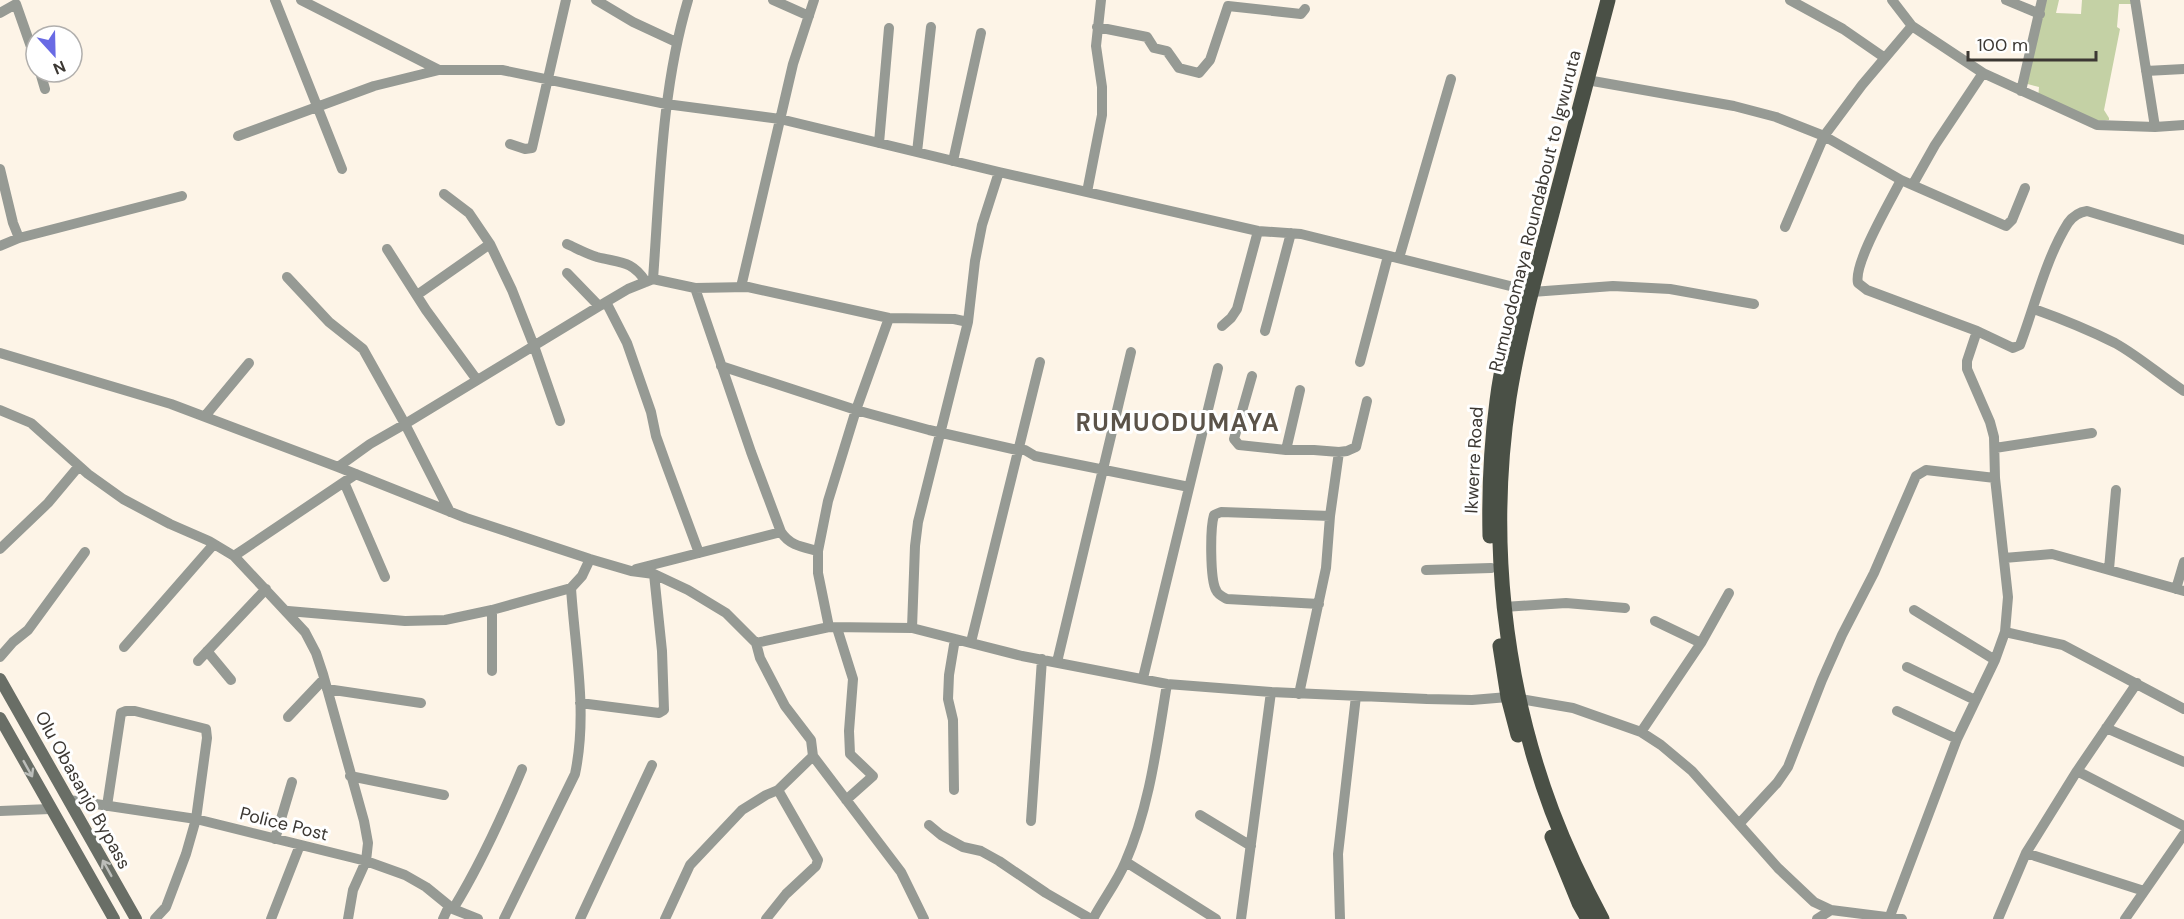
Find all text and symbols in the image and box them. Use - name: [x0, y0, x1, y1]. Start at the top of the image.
- north arrow: [24, 24, 84, 84]
- scale bar: [1968, 24, 2096, 62]
- text: 100 m: [1977, 33, 2028, 57]
- street label: Rumuodomaya Roundabout to Igwuruta: [1483, 48, 1587, 374]
- text: N: [50, 56, 69, 79]
- street label: Ikwerre Road: [1459, 406, 1489, 514]
- district label: RUMUODUMAYA: [1076, 407, 1280, 438]
- street label: Olu Obasanjo Bypass: [30, 707, 136, 873]
- one-way arrow: [22, 760, 34, 777]
- street label: Police Post: [237, 801, 331, 847]
- one-way arrow: [101, 860, 113, 877]

